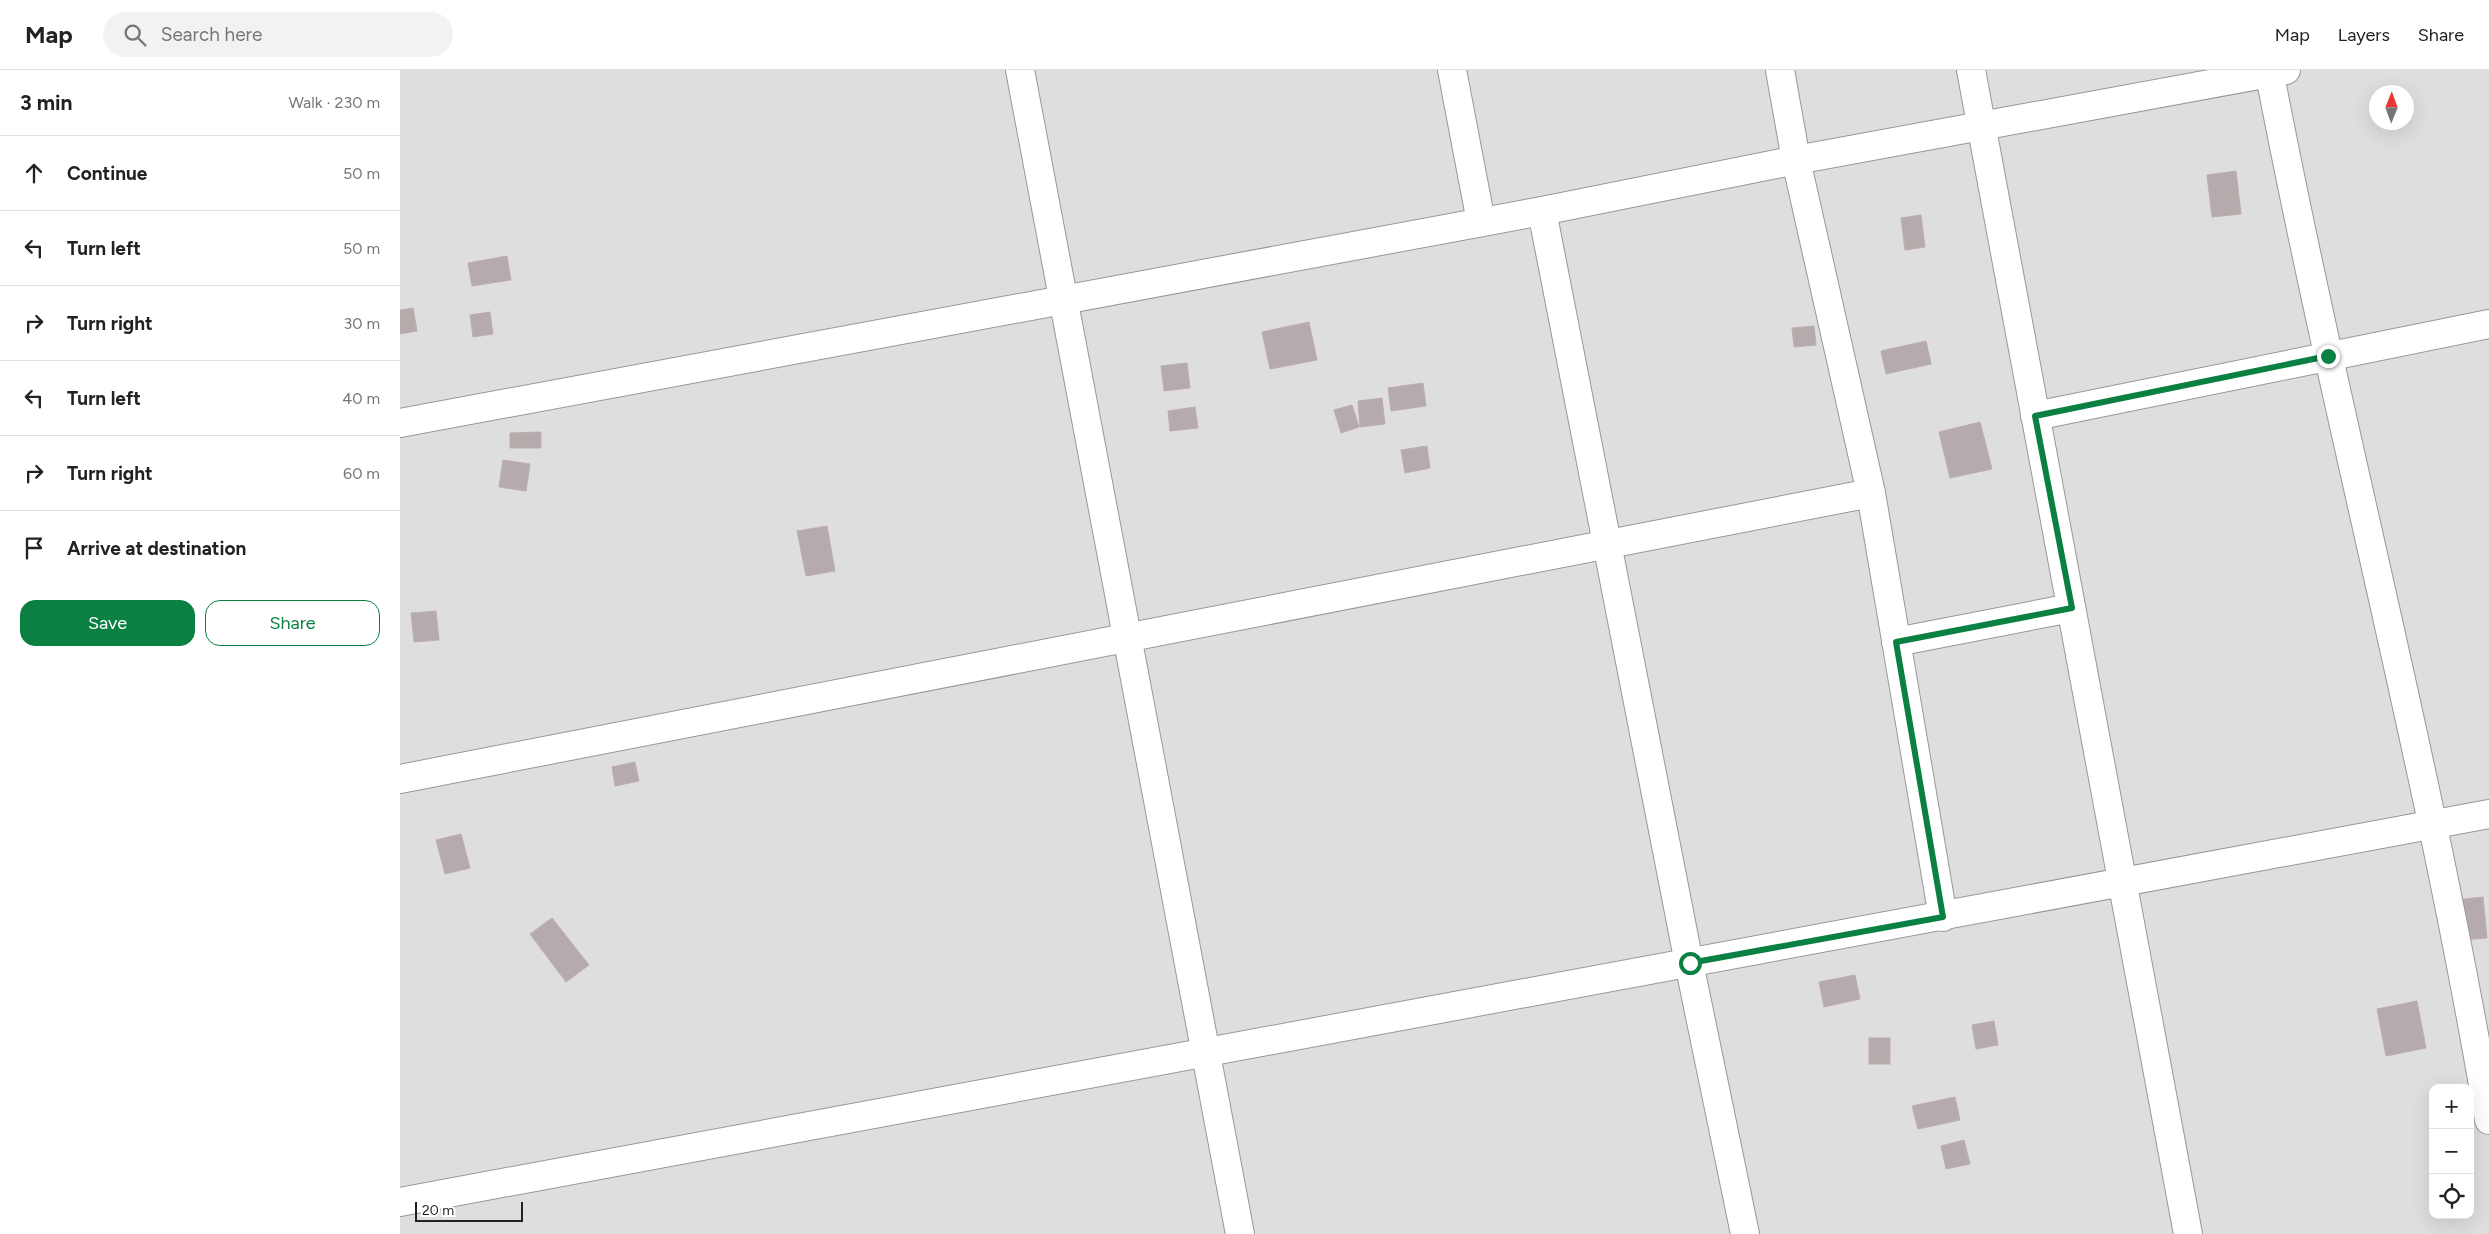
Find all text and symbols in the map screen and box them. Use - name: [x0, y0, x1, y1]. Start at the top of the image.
- search box: [103, 12, 453, 57]
- text: Map: [25, 20, 73, 49]
- icon: search: [121, 21, 149, 49]
- text: Search here: [161, 23, 262, 46]
- text: Map: [2275, 24, 2310, 46]
- text: Layers: [2338, 24, 2390, 46]
- text: Share: [2418, 24, 2464, 46]
- north arrow: [2369, 85, 2414, 130]
- text: 3 min: [20, 90, 72, 115]
- text: Walk · 230 m: [288, 93, 380, 112]
- icon: ahead: [20, 159, 48, 187]
- text: Continue: [67, 162, 147, 185]
- text: 50 m: [343, 164, 380, 183]
- icon: left: [20, 234, 48, 262]
- text: Turn left: [67, 237, 141, 260]
- text: 50 m: [343, 239, 380, 258]
- icon: right: [20, 309, 48, 337]
- text: Turn right: [67, 312, 153, 335]
- text: 30 m: [343, 314, 380, 333]
- route end: [2317, 345, 2340, 368]
- icon: left: [20, 384, 48, 412]
- text: Turn left: [67, 387, 141, 410]
- text: 40 m: [342, 389, 380, 408]
- icon: right: [20, 459, 48, 487]
- text: Turn right: [67, 462, 153, 485]
- text: 60 m: [343, 464, 380, 483]
- icon: arrive: [20, 534, 48, 562]
- text: Arrive at destination: [67, 537, 246, 560]
- button: Save: [20, 600, 195, 646]
- button: Share: [205, 600, 380, 646]
- route start: [1679, 952, 1702, 975]
- map controls: [2429, 1084, 2474, 1219]
- button: +: [2429, 1084, 2474, 1129]
- button: −: [2429, 1129, 2474, 1174]
- button: locate: [2429, 1174, 2474, 1219]
- scale bar: [415, 1199, 522, 1222]
- text: 20 m: [422, 1202, 454, 1219]

